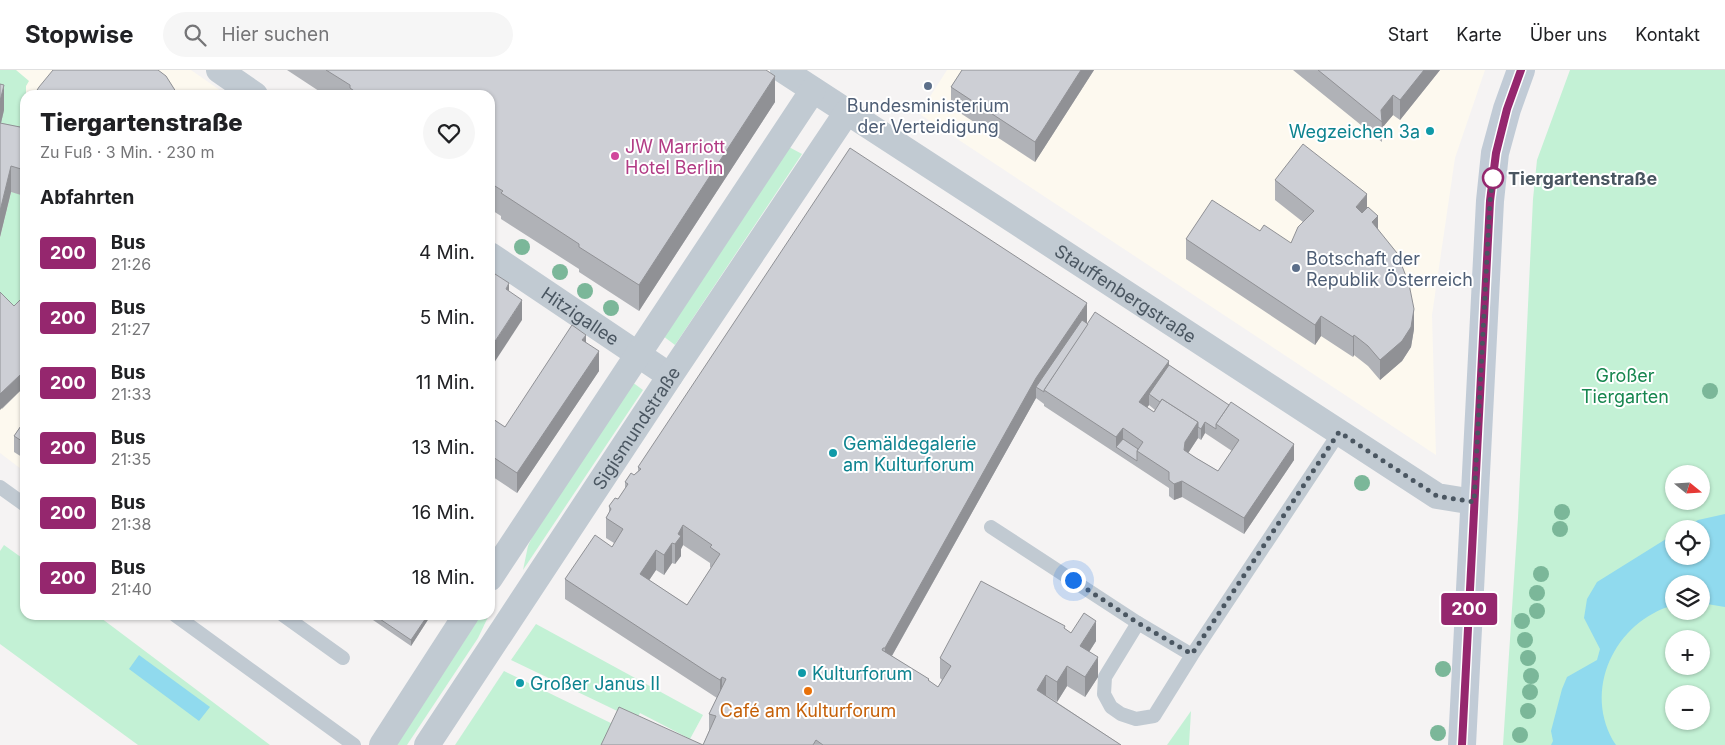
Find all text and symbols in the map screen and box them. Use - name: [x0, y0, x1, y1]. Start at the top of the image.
- search box: [163, 12, 513, 57]
- text: Stopwise: [25, 20, 133, 49]
- icon: search: [181, 21, 209, 49]
- text: Hier suchen: [221, 23, 329, 46]
- text: Start: [1388, 24, 1428, 45]
- text: Karte: [1456, 24, 1502, 45]
- text: Über uns: [1530, 24, 1607, 45]
- text: Kontakt: [1635, 24, 1700, 45]
- marker: Bundesministerium der Verteidigung: [922, 80, 934, 92]
- place label: Bundesministerium der Verteidigung: [847, 95, 1009, 137]
- button: heart: [423, 107, 475, 159]
- text: Tiergartenstraße: [40, 108, 243, 137]
- place label: Wegzeichen 3a: [1289, 121, 1420, 142]
- marker: Wegzeichen 3a: [1424, 125, 1436, 137]
- place label: JW Marriott Hotel Berlin: [625, 136, 725, 178]
- text: Zu Fuß · 3 Min. · 230 m: [40, 142, 215, 162]
- marker: JW Marriott Hotel Berlin: [609, 150, 621, 162]
- marker: Tiergartenstraße: [1482, 167, 1504, 189]
- place label: Tiergartenstraße: [1508, 168, 1657, 189]
- text: Abfahrten: [40, 186, 134, 209]
- text: Bus: [111, 231, 146, 254]
- street label: Stauffenbergstraße: [1051, 240, 1200, 347]
- text: 4 Min.: [419, 241, 475, 264]
- text: 200: [50, 242, 86, 263]
- place label: Botschaft der Republik Österreich: [1306, 248, 1473, 290]
- text: 21:26: [111, 254, 151, 274]
- marker: Botschaft der Republik Österreich: [1290, 262, 1302, 274]
- street label: Hitzigallee: [538, 282, 623, 349]
- text: Bus: [111, 296, 146, 319]
- text: 5 Min.: [420, 306, 475, 329]
- text: 200: [50, 307, 86, 328]
- text: 21:27: [111, 319, 150, 339]
- text: Bus: [111, 361, 146, 384]
- street label: Sigismundstraße: [588, 362, 684, 493]
- park label: Großer Tiergarten: [1581, 365, 1669, 407]
- text: 11 Min.: [416, 371, 475, 394]
- text: 200: [50, 372, 86, 393]
- text: 21:33: [111, 384, 151, 404]
- text: Bus: [111, 426, 146, 449]
- place label: Gemäldegalerie am Kulturforum: [843, 433, 977, 475]
- text: 13 Min.: [412, 436, 475, 459]
- text: 200: [50, 437, 86, 458]
- marker: Gemäldegalerie am Kulturforum: [827, 447, 839, 459]
- text: 21:35: [111, 449, 151, 469]
- north arrow: [1665, 465, 1710, 510]
- map controls: [1665, 465, 1710, 730]
- text: Bus: [111, 491, 146, 514]
- text: 16 Min.: [412, 501, 475, 524]
- text: 200: [50, 502, 86, 523]
- text: 21:38: [111, 514, 151, 534]
- button: locate: [1665, 520, 1710, 565]
- text: Bus: [111, 556, 146, 579]
- text: 18 Min.: [412, 566, 475, 589]
- text: 200: [50, 567, 86, 588]
- your location: [1061, 568, 1086, 593]
- button: layers: [1665, 575, 1710, 620]
- text: 21:40: [111, 579, 152, 599]
- line badge: 200: [1440, 593, 1498, 625]
- text: 200: [1451, 598, 1487, 619]
- button: +: [1665, 630, 1710, 675]
- place label: Kulturforum: [812, 663, 912, 684]
- marker: Kulturforum: [796, 667, 808, 679]
- place label: Großer Janus II: [530, 673, 660, 694]
- marker: Großer Janus II: [514, 677, 526, 689]
- marker: Café am Kulturforum: [802, 685, 814, 697]
- button: −: [1665, 685, 1710, 730]
- place label: Café am Kulturforum: [720, 700, 896, 721]

